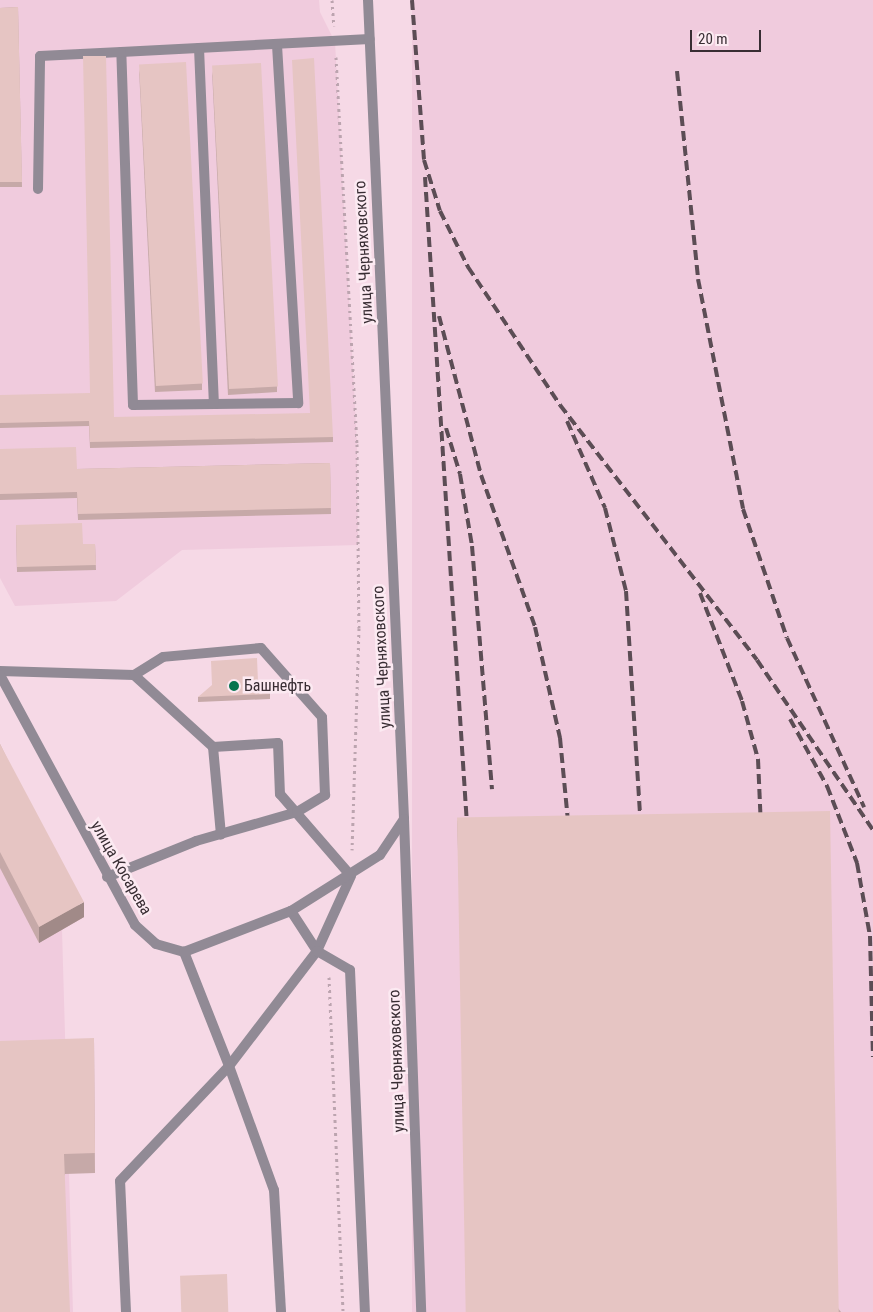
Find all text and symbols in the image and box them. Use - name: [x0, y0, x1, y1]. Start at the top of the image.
- scale bar: [693, 20, 764, 52]
- text: 20 m: [698, 30, 728, 48]
- street label: улица Черняховского: [351, 180, 377, 324]
- street label: улица Черняховского: [369, 585, 395, 729]
- place label: Башнефть: [244, 676, 311, 696]
- marker: Башнефть: [228, 680, 240, 692]
- street label: улица Косарева: [86, 818, 156, 918]
- street label: улица Черняховского: [385, 989, 409, 1133]

